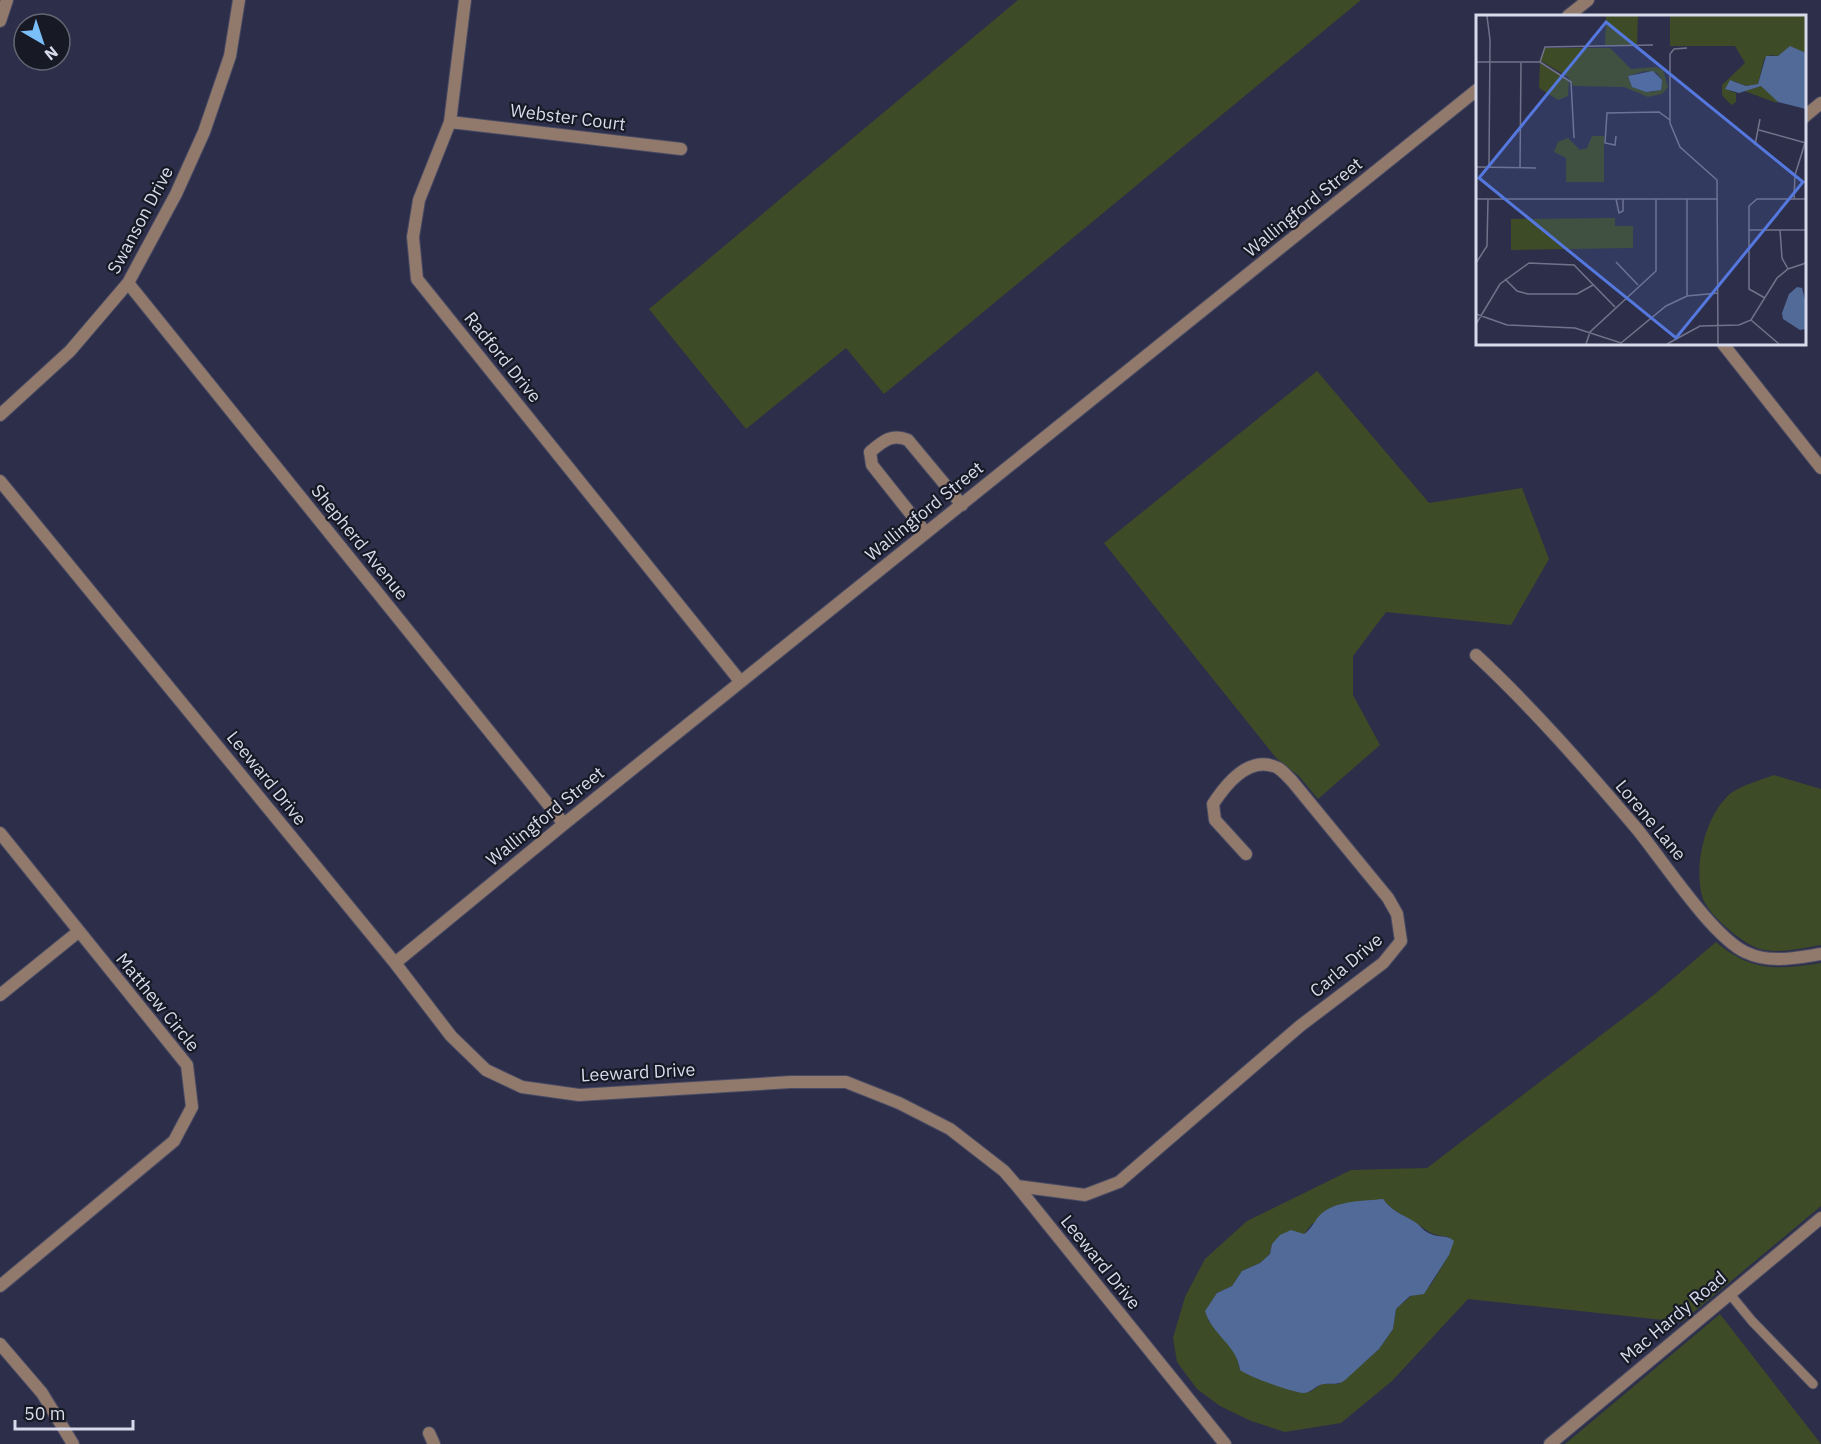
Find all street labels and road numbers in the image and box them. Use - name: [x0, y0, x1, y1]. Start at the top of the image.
- street label: Webster Court: [509, 99, 627, 135]
- street label: Wallingford Street: [1239, 152, 1367, 262]
- street label: Swanson Drive: [102, 162, 178, 278]
- street label: Radford Drive: [459, 307, 547, 407]
- street label: Wallingford Street: [860, 456, 988, 566]
- street label: Shepherd Avenue: [306, 479, 414, 605]
- street label: Leeward Drive: [222, 726, 312, 830]
- street label: Wallingford Street: [481, 761, 609, 871]
- street label: Lorene Lane: [1611, 775, 1692, 865]
- street label: Carla Drive: [1305, 928, 1387, 1002]
- street label: Matthew Circle: [111, 948, 205, 1056]
- street label: Leeward Drive: [580, 1058, 696, 1086]
- street label: Leeward Drive: [1056, 1210, 1146, 1314]
- street label: Mac Hardy Road: [1615, 1266, 1731, 1368]

